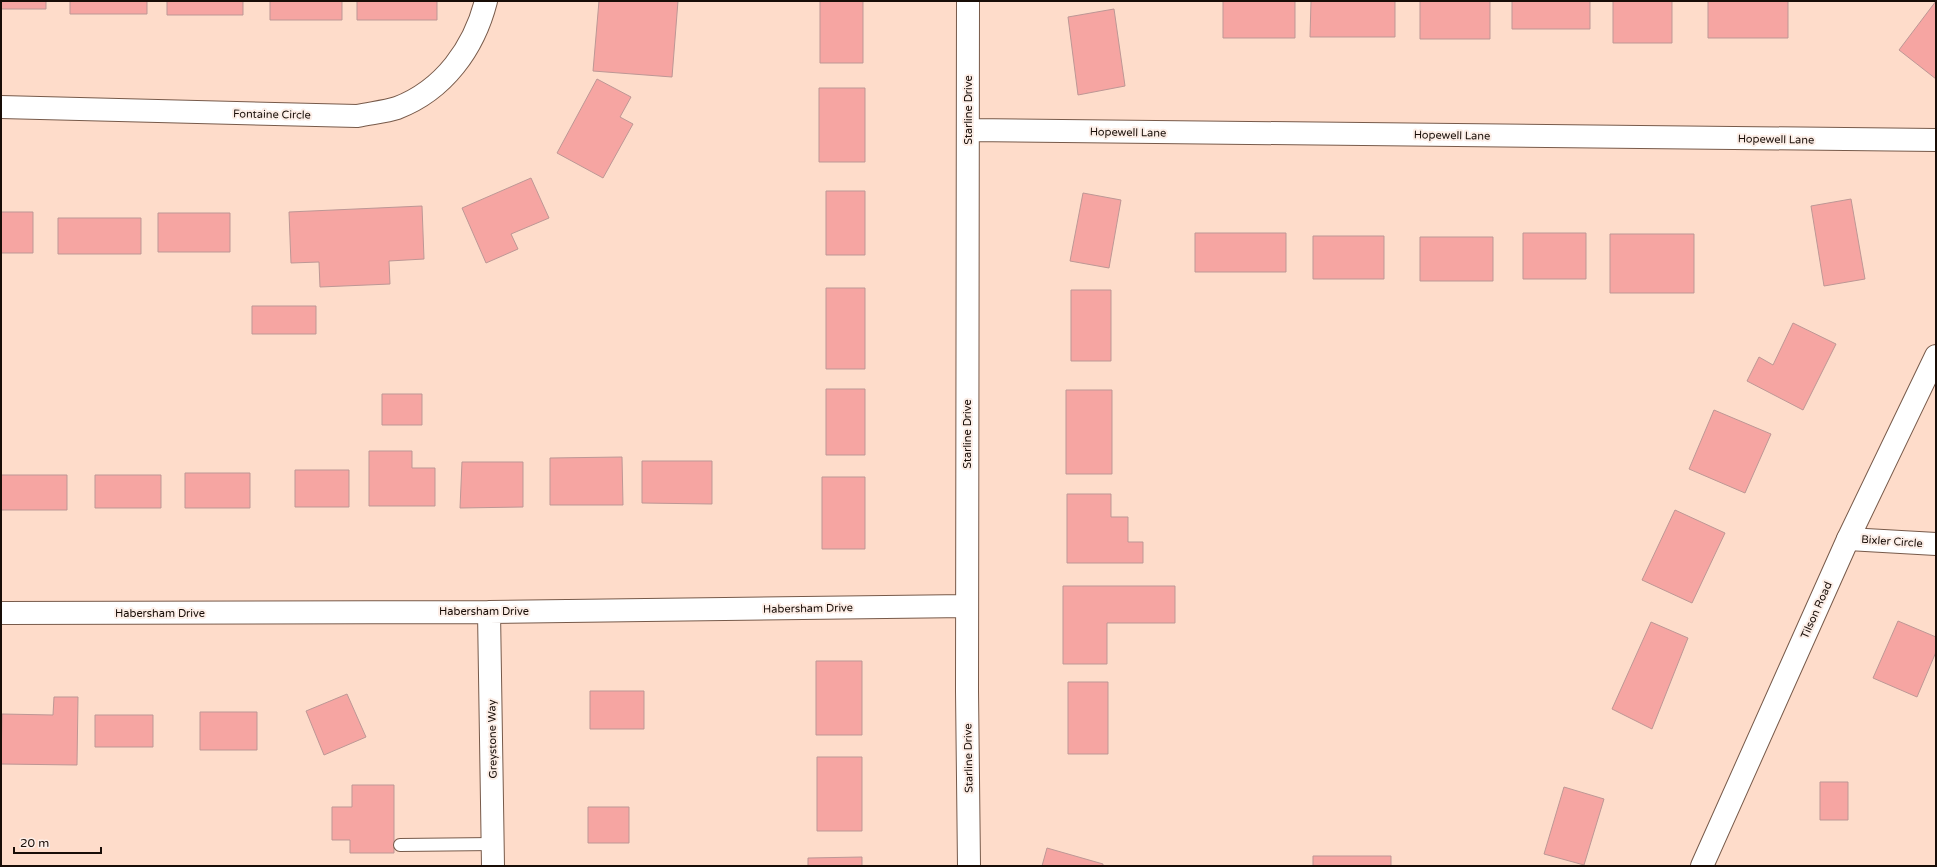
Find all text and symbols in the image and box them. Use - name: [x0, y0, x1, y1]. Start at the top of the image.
- street label: Starline Drive: [962, 75, 975, 145]
- street label: Fontaine Circle: [233, 107, 311, 122]
- street label: Hopewell Lane: [1090, 125, 1166, 140]
- street label: Hopewell Lane: [1414, 128, 1490, 143]
- street label: Hopewell Lane: [1738, 132, 1814, 147]
- street label: Starline Drive: [961, 399, 974, 469]
- street label: Bixler Circle: [1861, 533, 1923, 550]
- street label: Tilson Road: [1798, 580, 1835, 641]
- street label: Habersham Drive: [763, 601, 853, 616]
- street label: Habersham Drive: [439, 605, 529, 618]
- street label: Habersham Drive: [115, 607, 205, 620]
- street label: Greystone Way: [485, 699, 500, 779]
- street label: Starline Drive: [961, 723, 976, 793]
- scale bar: [14, 829, 101, 855]
- text: 20 m: [20, 836, 49, 850]

